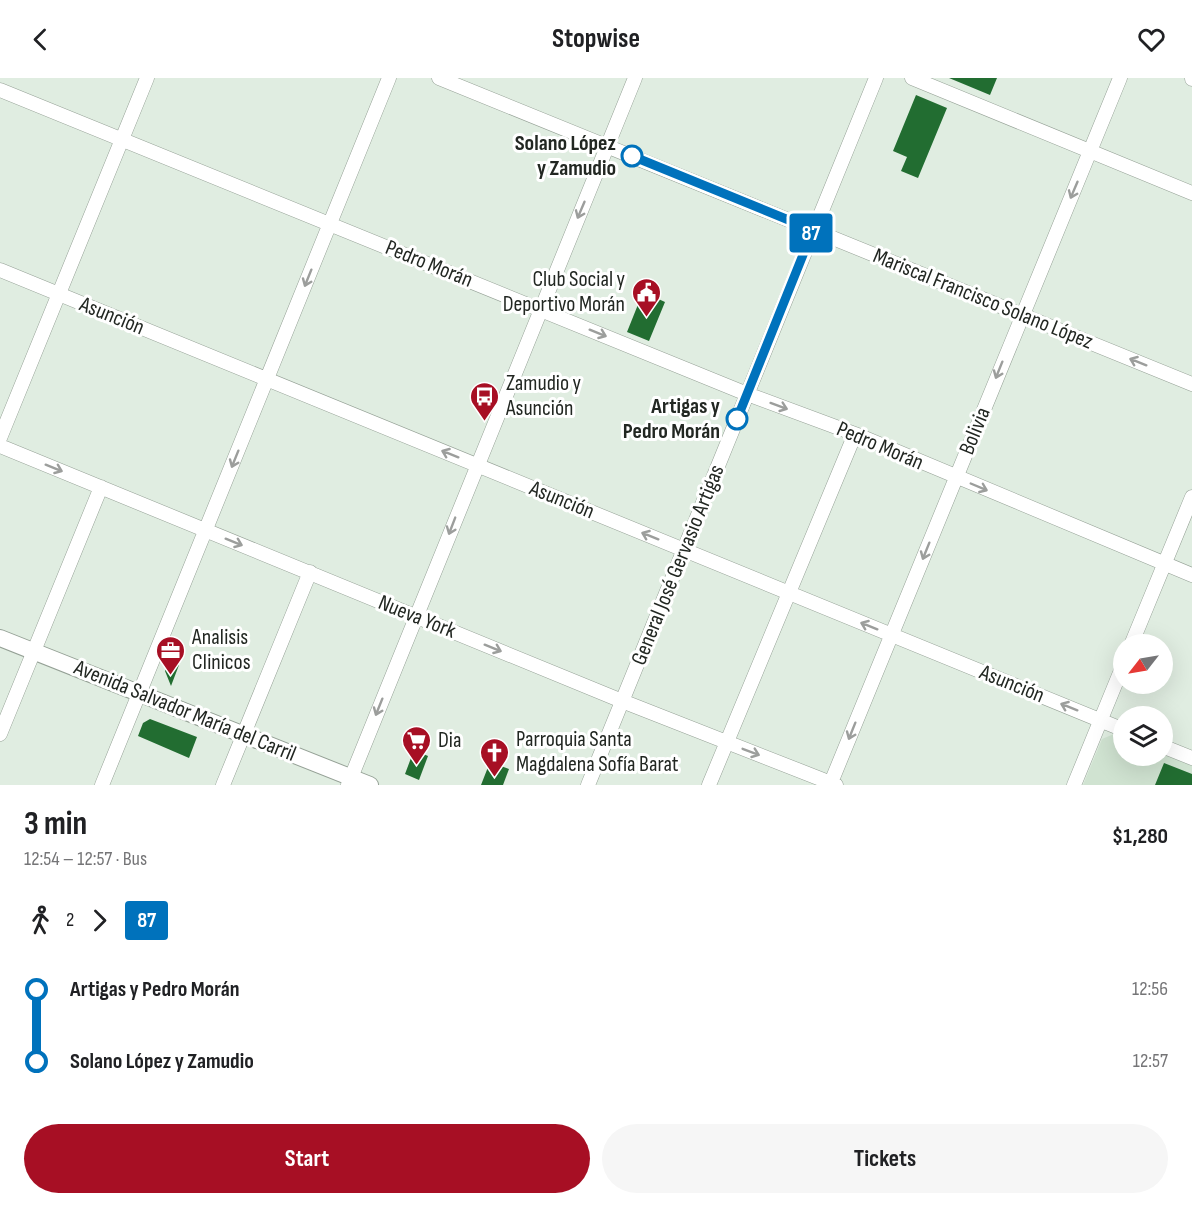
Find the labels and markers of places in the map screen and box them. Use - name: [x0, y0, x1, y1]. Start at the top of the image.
- place label: Solano López y Zamudio: [515, 130, 617, 182]
- marker: Solano López y Zamudio: [621, 145, 643, 167]
- place label: Club Social y Deportivo Morán: [503, 266, 626, 318]
- public building icon: Club Social y Deportivo Morán: [630, 276, 662, 318]
- place label: Zamudio y Asunción: [505, 370, 582, 422]
- bus stop icon: Zamudio y Asunción: [469, 380, 501, 422]
- place label: Artigas y Pedro Morán: [623, 393, 720, 445]
- marker: Artigas y Pedro Morán: [726, 408, 748, 430]
- place label: Analisis Clinicos: [191, 624, 251, 676]
- office icon: Analisis Clinicos: [155, 634, 187, 676]
- supermarket icon: Dia: [401, 724, 433, 766]
- place label: Parroquia Santa Magdalena Sofía Barat: [516, 726, 679, 778]
- place label: Dia: [438, 727, 461, 754]
- church icon: Parroquia Santa Magdalena Sofía Barat: [479, 736, 511, 778]

